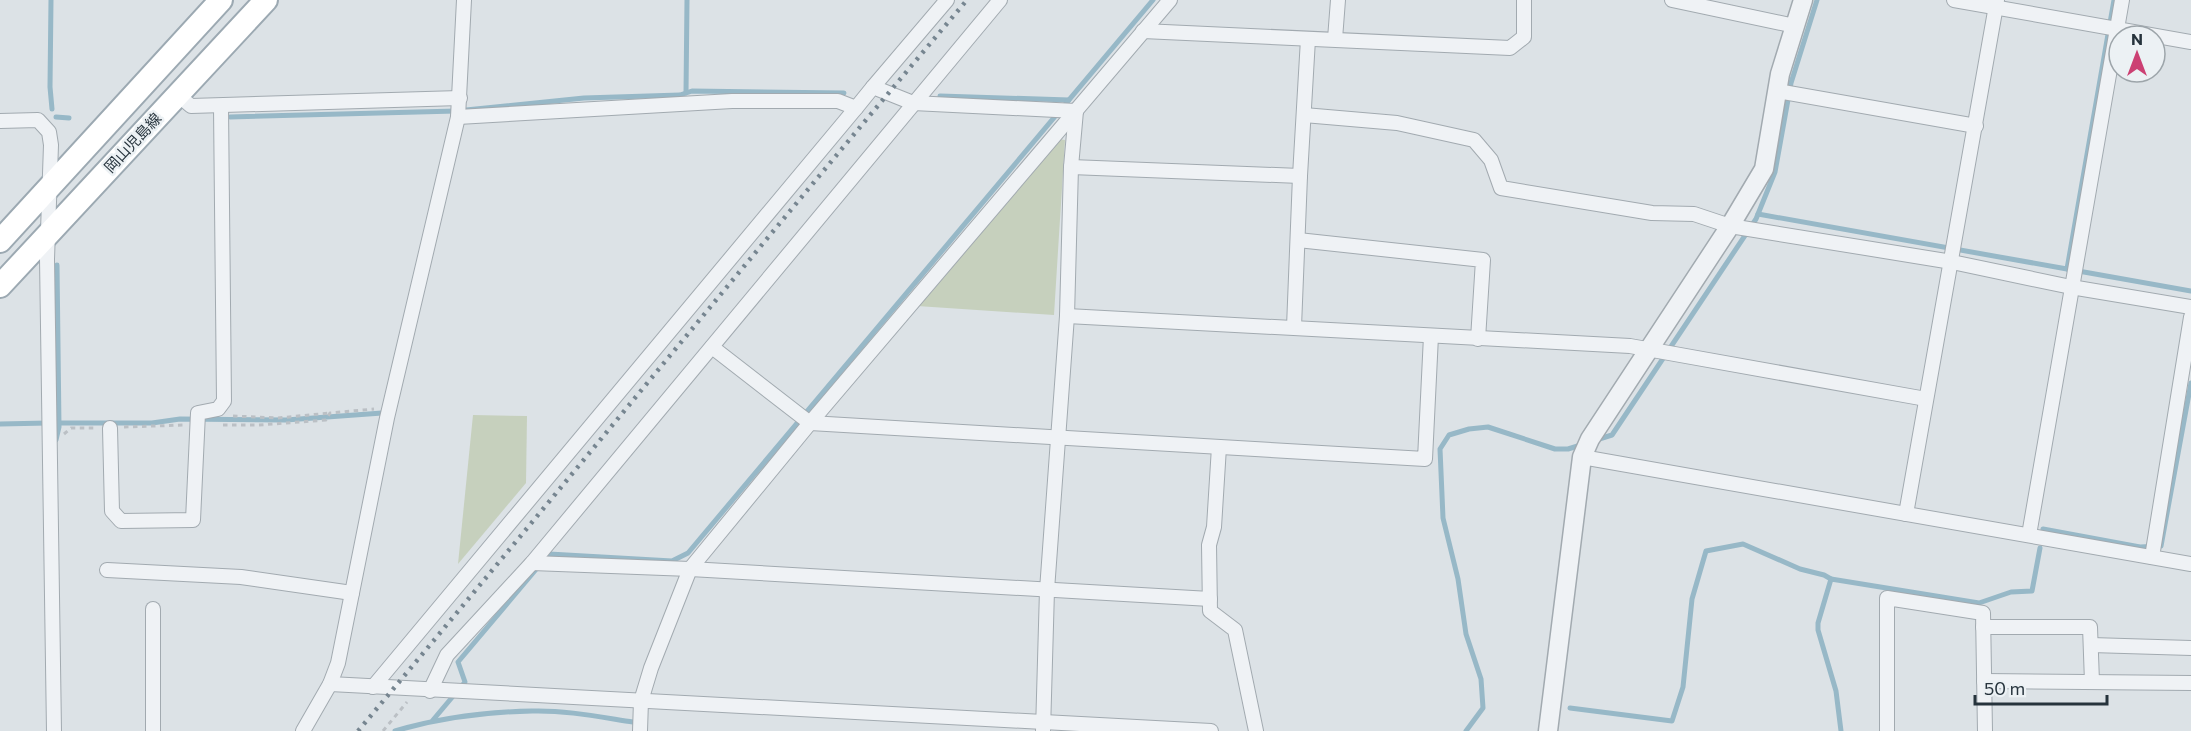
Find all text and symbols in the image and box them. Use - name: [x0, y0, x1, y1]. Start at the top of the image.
- north arrow: [2107, 24, 2167, 84]
- text: N: [2131, 29, 2143, 48]
- street label: 岡山児島線: [100, 109, 164, 176]
- scale bar: [1975, 668, 2107, 706]
- text: 50 m: [1984, 677, 2025, 699]

